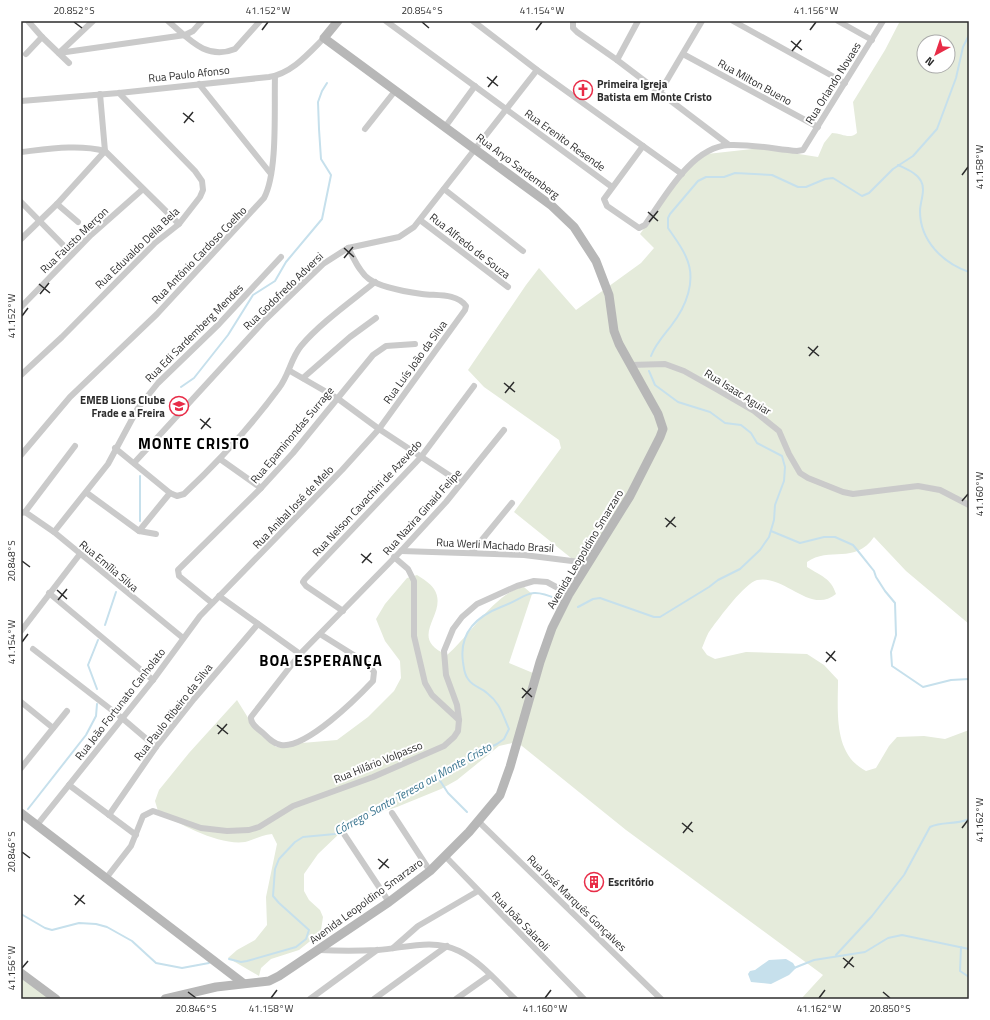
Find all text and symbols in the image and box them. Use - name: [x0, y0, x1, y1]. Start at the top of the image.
- text: 20.852°S: [53, 3, 95, 18]
- text: 41.152°W: [246, 3, 290, 18]
- text: 20.854°S: [401, 3, 443, 18]
- text: 41.154°W: [520, 3, 564, 18]
- text: 41.156°W: [794, 3, 838, 18]
- north arrow: [916, 34, 956, 74]
- street label: Rua Orlando Novaes: [801, 39, 865, 127]
- text: N: [922, 53, 938, 70]
- street label: Rua Milton Bueno: [715, 55, 795, 109]
- street label: Rua Paulo Afonso: [148, 62, 231, 86]
- place label: Primeira Igreja Batista em Monte Cristo: [597, 76, 712, 105]
- church icon: Primeira Igreja Batista em Monte Cristo: [572, 79, 594, 101]
- street label: Rua Erenito Resende: [521, 105, 609, 175]
- street label: Rua Aryo Sardemberg: [473, 129, 563, 203]
- text: 41.158°W: [972, 145, 987, 189]
- street label: Rua Antônio Cardoso Coelho: [148, 202, 250, 308]
- street label: Rua Fausto Merçon: [36, 203, 112, 277]
- street label: Rua Eduvaldo Della Bela: [91, 203, 183, 292]
- street label: Rua Alfredo de Souza: [426, 209, 514, 283]
- street label: Rua Godofredo Adversi: [239, 248, 327, 334]
- street label: Rua Edi Sardemberg Mendes: [141, 280, 247, 386]
- text: 41.152°W: [4, 294, 19, 338]
- street label: Rua Luís João da Silva: [379, 317, 451, 407]
- street label: Rua Isaac Aguiar: [701, 365, 775, 419]
- street label: Rua Epaminondas Surrage: [247, 383, 338, 487]
- place label: EMEB Lions Clube Frade e a Freira: [80, 392, 165, 421]
- school or university icon: EMEB Lions Clube Frade e a Freira: [168, 395, 190, 417]
- district label: MONTE CRISTO: [138, 432, 250, 455]
- street label: Rua Nelson Cavachini de Azevedo: [308, 436, 426, 560]
- street label: Rua Anibal José de Melo: [249, 462, 337, 552]
- street label: Rua Nazira Ginaid Felipe: [379, 465, 465, 559]
- text: 41.160°W: [972, 472, 987, 516]
- street label: Avenida Leopoldino Smarzaro: [543, 486, 627, 612]
- street label: Rua Werli Machado Brasil: [436, 534, 554, 556]
- street label: Rua Emília Silva: [76, 536, 142, 596]
- text: 20.848°S: [4, 540, 19, 582]
- text: 41.154°W: [4, 620, 19, 664]
- street label: Rua João Fortunato Canholato: [71, 644, 169, 763]
- district label: BOA ESPERANÇA: [259, 649, 383, 672]
- street label: Rua Paulo Ribeiro da Silva: [130, 660, 216, 764]
- street label: Rua Hilário Volpasso: [331, 737, 425, 787]
- water label: Córrego Santa Teresa ou Monte Cristo: [331, 737, 496, 840]
- text: 41.162°W: [972, 798, 987, 842]
- text: 20.846°S: [4, 831, 19, 873]
- street label: Rua José Marquês Gonçalves: [524, 851, 630, 955]
- street label: Avenida Leopoldino Smarzaro: [306, 854, 426, 948]
- building icon: Escritório: [583, 871, 605, 893]
- place label: Escritório: [608, 874, 654, 890]
- street label: Rua João Salaroli: [488, 888, 554, 954]
- text: 41.156°W: [4, 946, 19, 990]
- text: 20.846°S: [175, 1001, 217, 1016]
- text: 41.158°W: [249, 1001, 293, 1016]
- text: 41.160°W: [523, 1001, 567, 1016]
- text: 41.162°W: [797, 1001, 841, 1016]
- text: 20.850°S: [869, 1001, 911, 1016]

